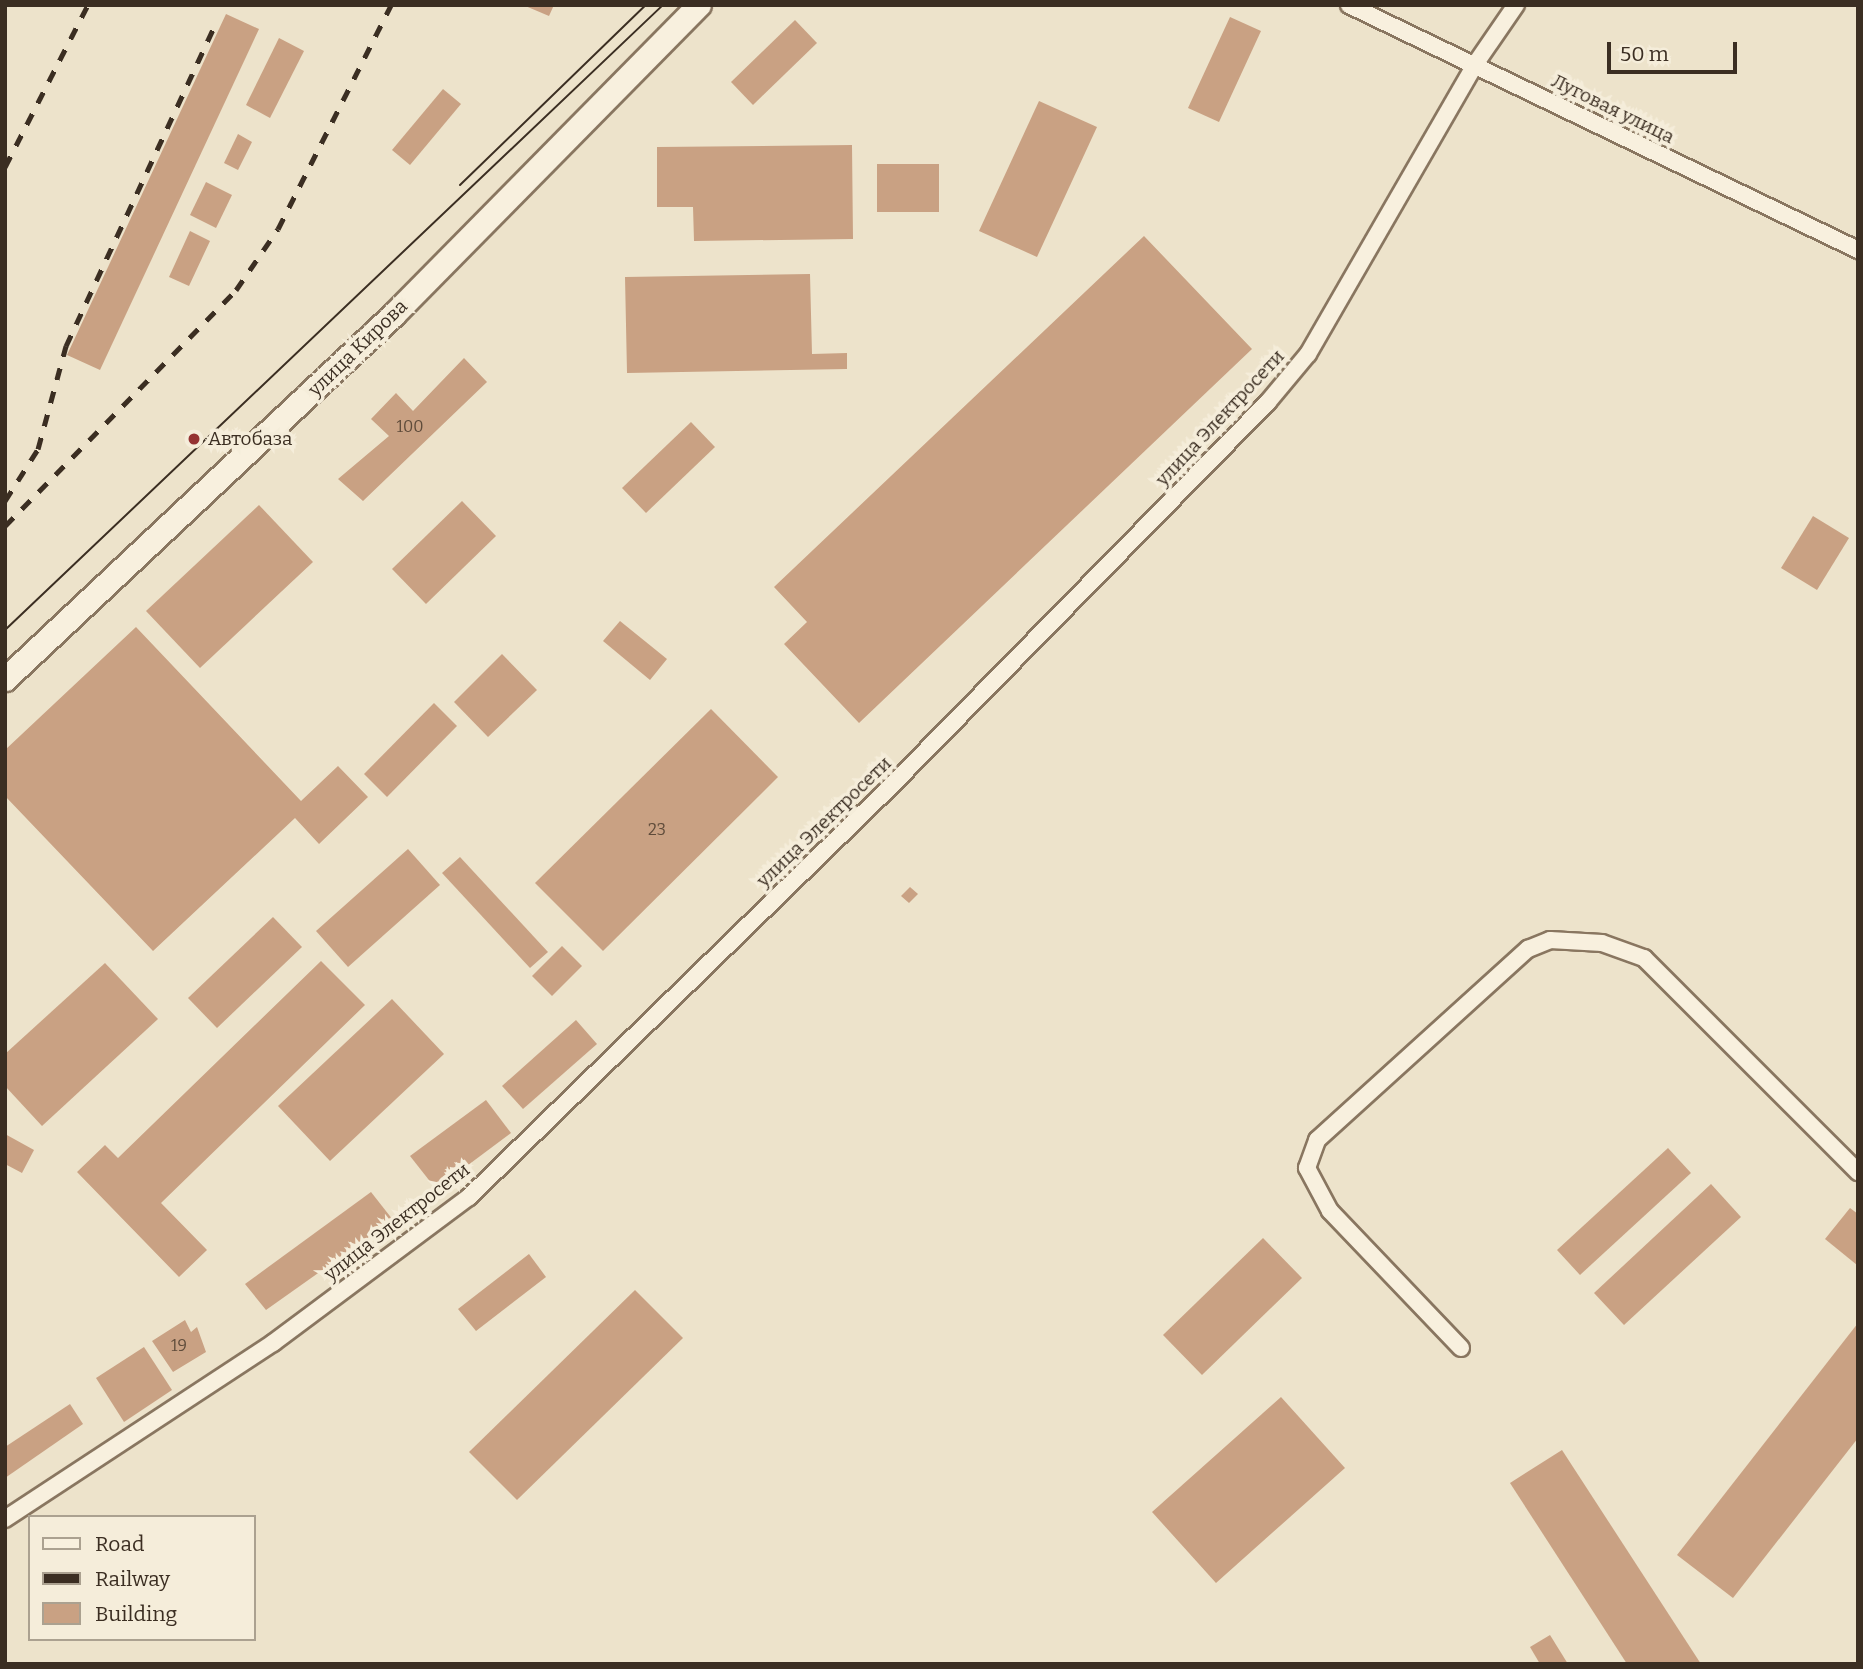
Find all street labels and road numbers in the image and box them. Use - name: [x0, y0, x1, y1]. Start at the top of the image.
- street label: Луговая улица: [1548, 69, 1678, 149]
- street label: улица Кирова: [304, 295, 412, 401]
- street label: улица Электросети: [1151, 345, 1289, 491]
- street label: улица Электросети: [752, 752, 896, 892]
- street label: улица Электросети: [320, 1158, 474, 1286]

